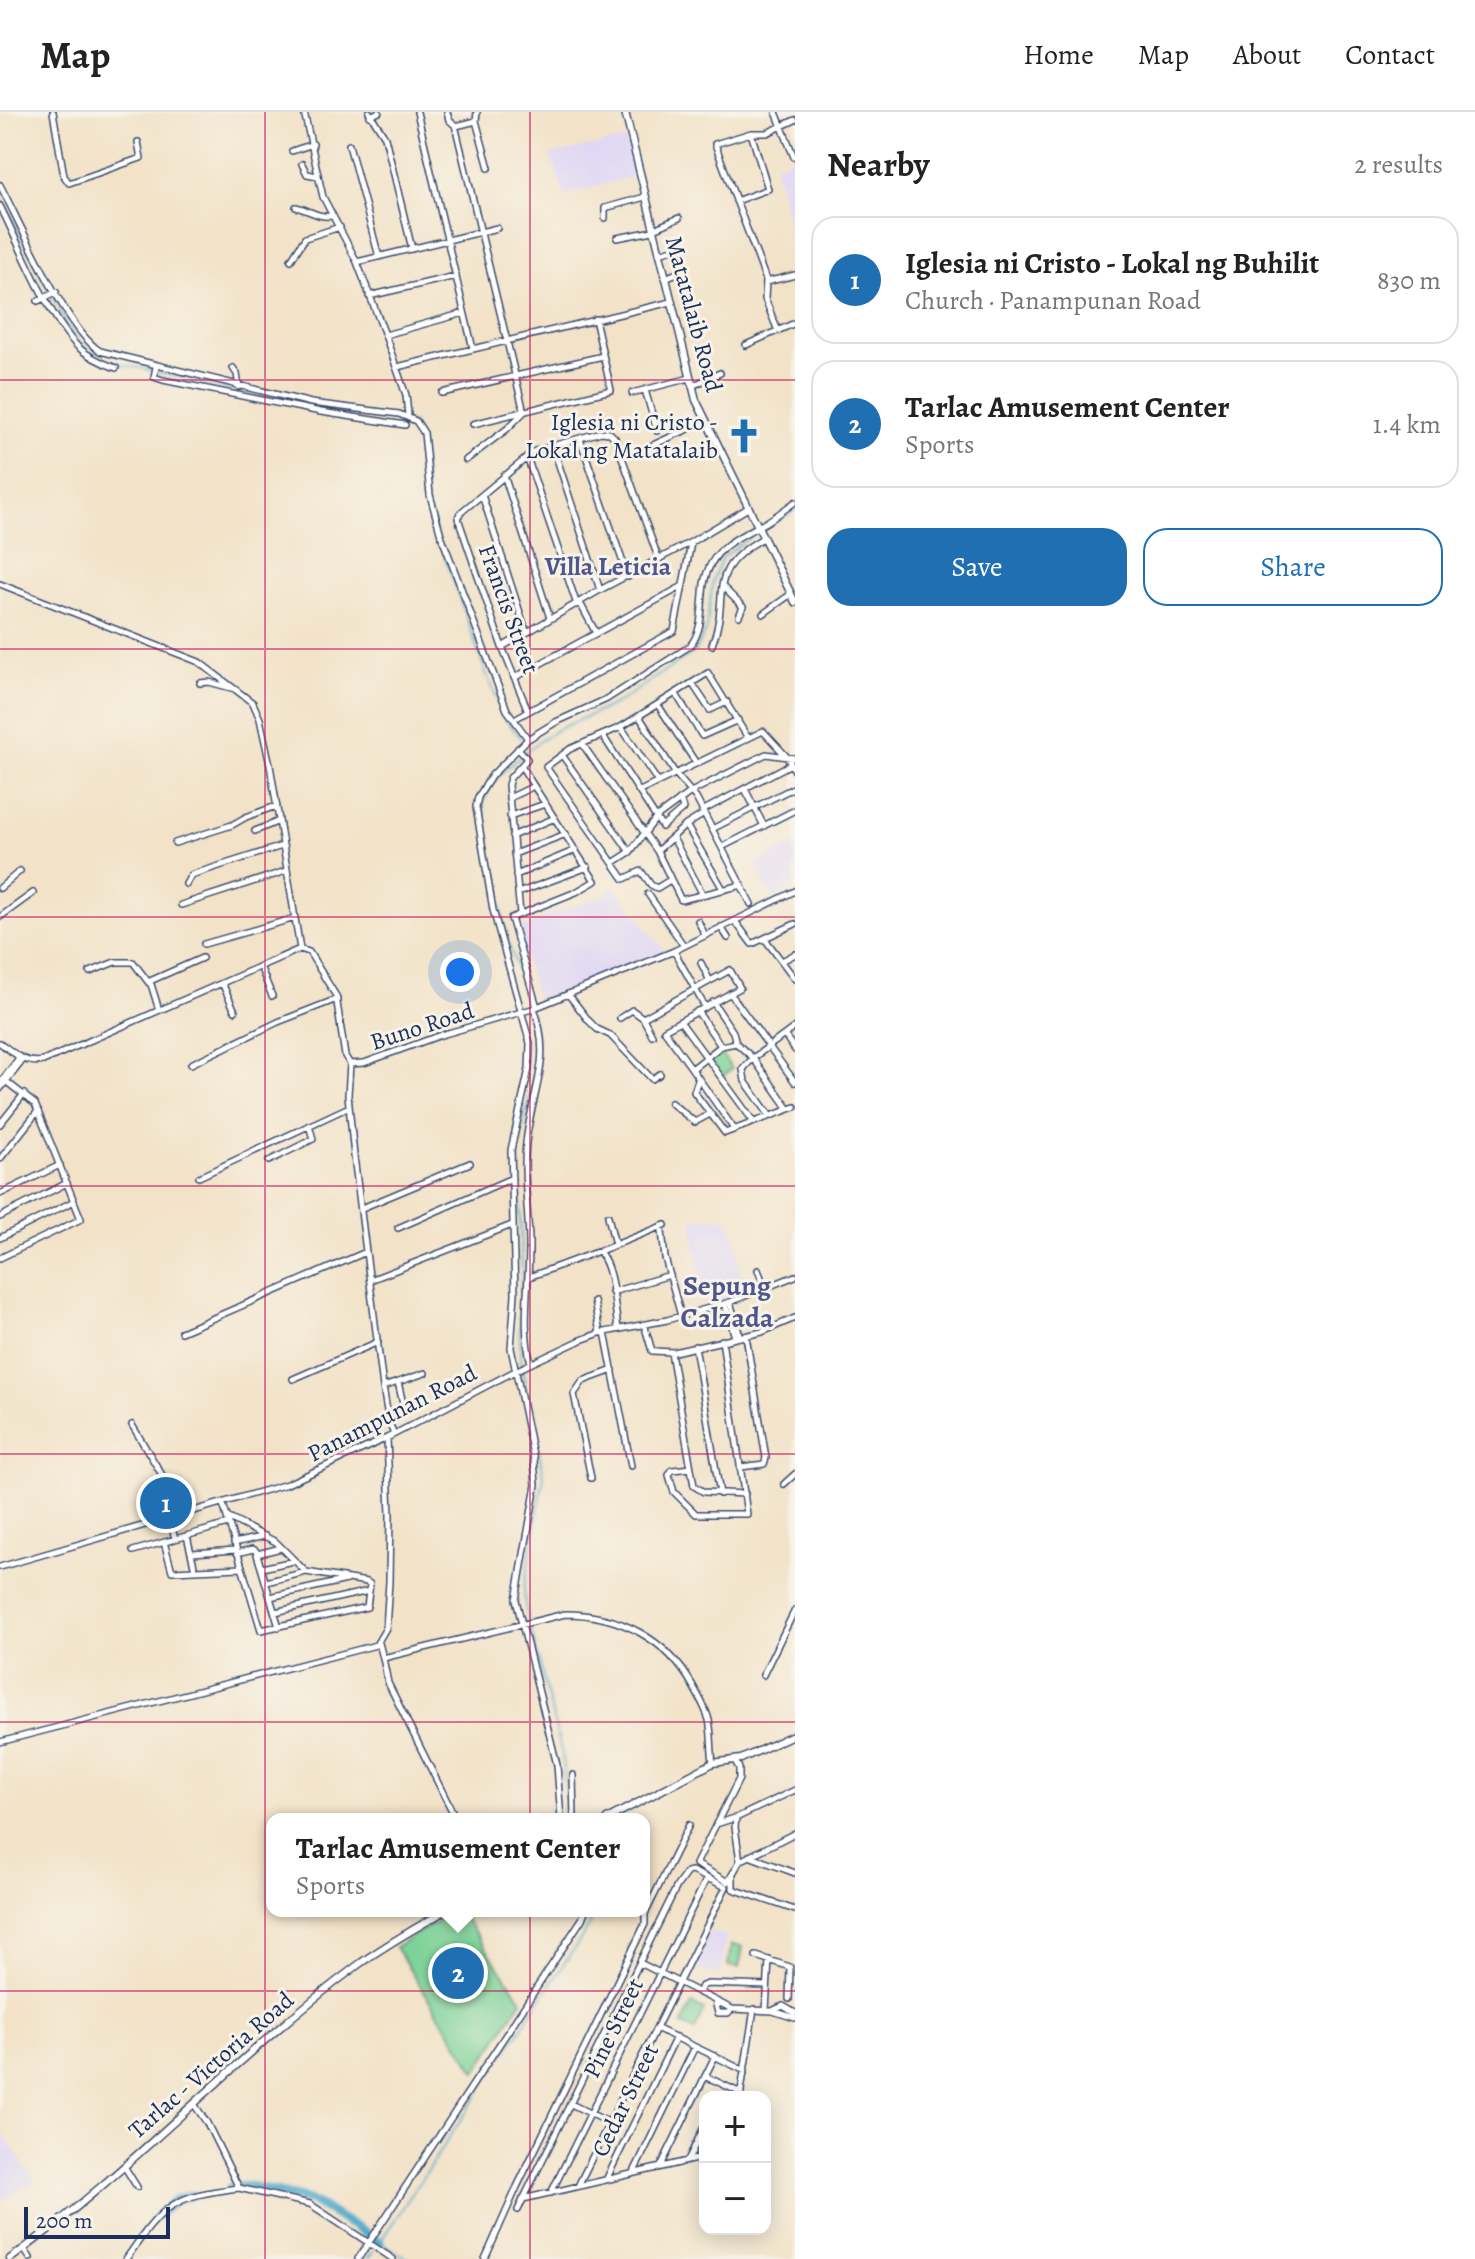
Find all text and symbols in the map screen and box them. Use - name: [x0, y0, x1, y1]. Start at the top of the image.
- text: Map: [40, 29, 110, 81]
- text: Home: [1023, 36, 1094, 74]
- text: Map: [1138, 36, 1189, 74]
- text: About: [1233, 36, 1301, 74]
- text: Contact: [1345, 36, 1435, 74]
- text: Nearby: [827, 141, 930, 188]
- text: 2 results: [1354, 147, 1443, 182]
- street label: Matatalaib Road: [658, 232, 730, 396]
- text: Iglesia ni Cristo - Lokal ng Buhilit: [905, 243, 1319, 283]
- text: 1: [850, 263, 860, 298]
- text: 830 m: [1377, 263, 1441, 298]
- text: Church · Panampunan Road: [905, 283, 1201, 318]
- text: Tarlac Amusement Center: [905, 387, 1230, 427]
- place label: Iglesia ni Cristo - Lokal ng Matatalaib: [525, 406, 718, 466]
- text: 2: [849, 407, 861, 442]
- text: 1.4 km: [1373, 407, 1441, 442]
- church icon: Iglesia ni Cristo - Lokal ng Matatalaib: [725, 417, 763, 455]
- text: Sports: [905, 427, 974, 462]
- button: Save: [827, 528, 1127, 606]
- button: Share: [1143, 528, 1443, 606]
- street label: Francis Street: [471, 540, 547, 678]
- district label: Villa Leticia: [544, 549, 672, 584]
- your location: [440, 952, 480, 992]
- street label: Buno Road: [366, 994, 478, 1058]
- district label: Sepung Calzada: [680, 1267, 774, 1337]
- street label: Panampunan Road: [302, 1356, 482, 1470]
- pin: 1: [140, 1473, 192, 1533]
- popup: [266, 1813, 650, 1917]
- text: Tarlac Amusement Center: [296, 1828, 620, 1868]
- text: Sports: [296, 1868, 365, 1903]
- pin: 2: [432, 1943, 484, 2003]
- street label: Pine Street: [575, 1973, 651, 2083]
- street label: Tarlac - Victoria Road: [121, 1984, 301, 2146]
- street label: Cedar Street: [584, 2038, 666, 2162]
- map controls: [699, 2091, 771, 2235]
- button: +: [699, 2091, 771, 2163]
- button: −: [699, 2163, 771, 2235]
- scale bar: [24, 2203, 170, 2239]
- text: 200 m: [36, 2206, 93, 2236]

